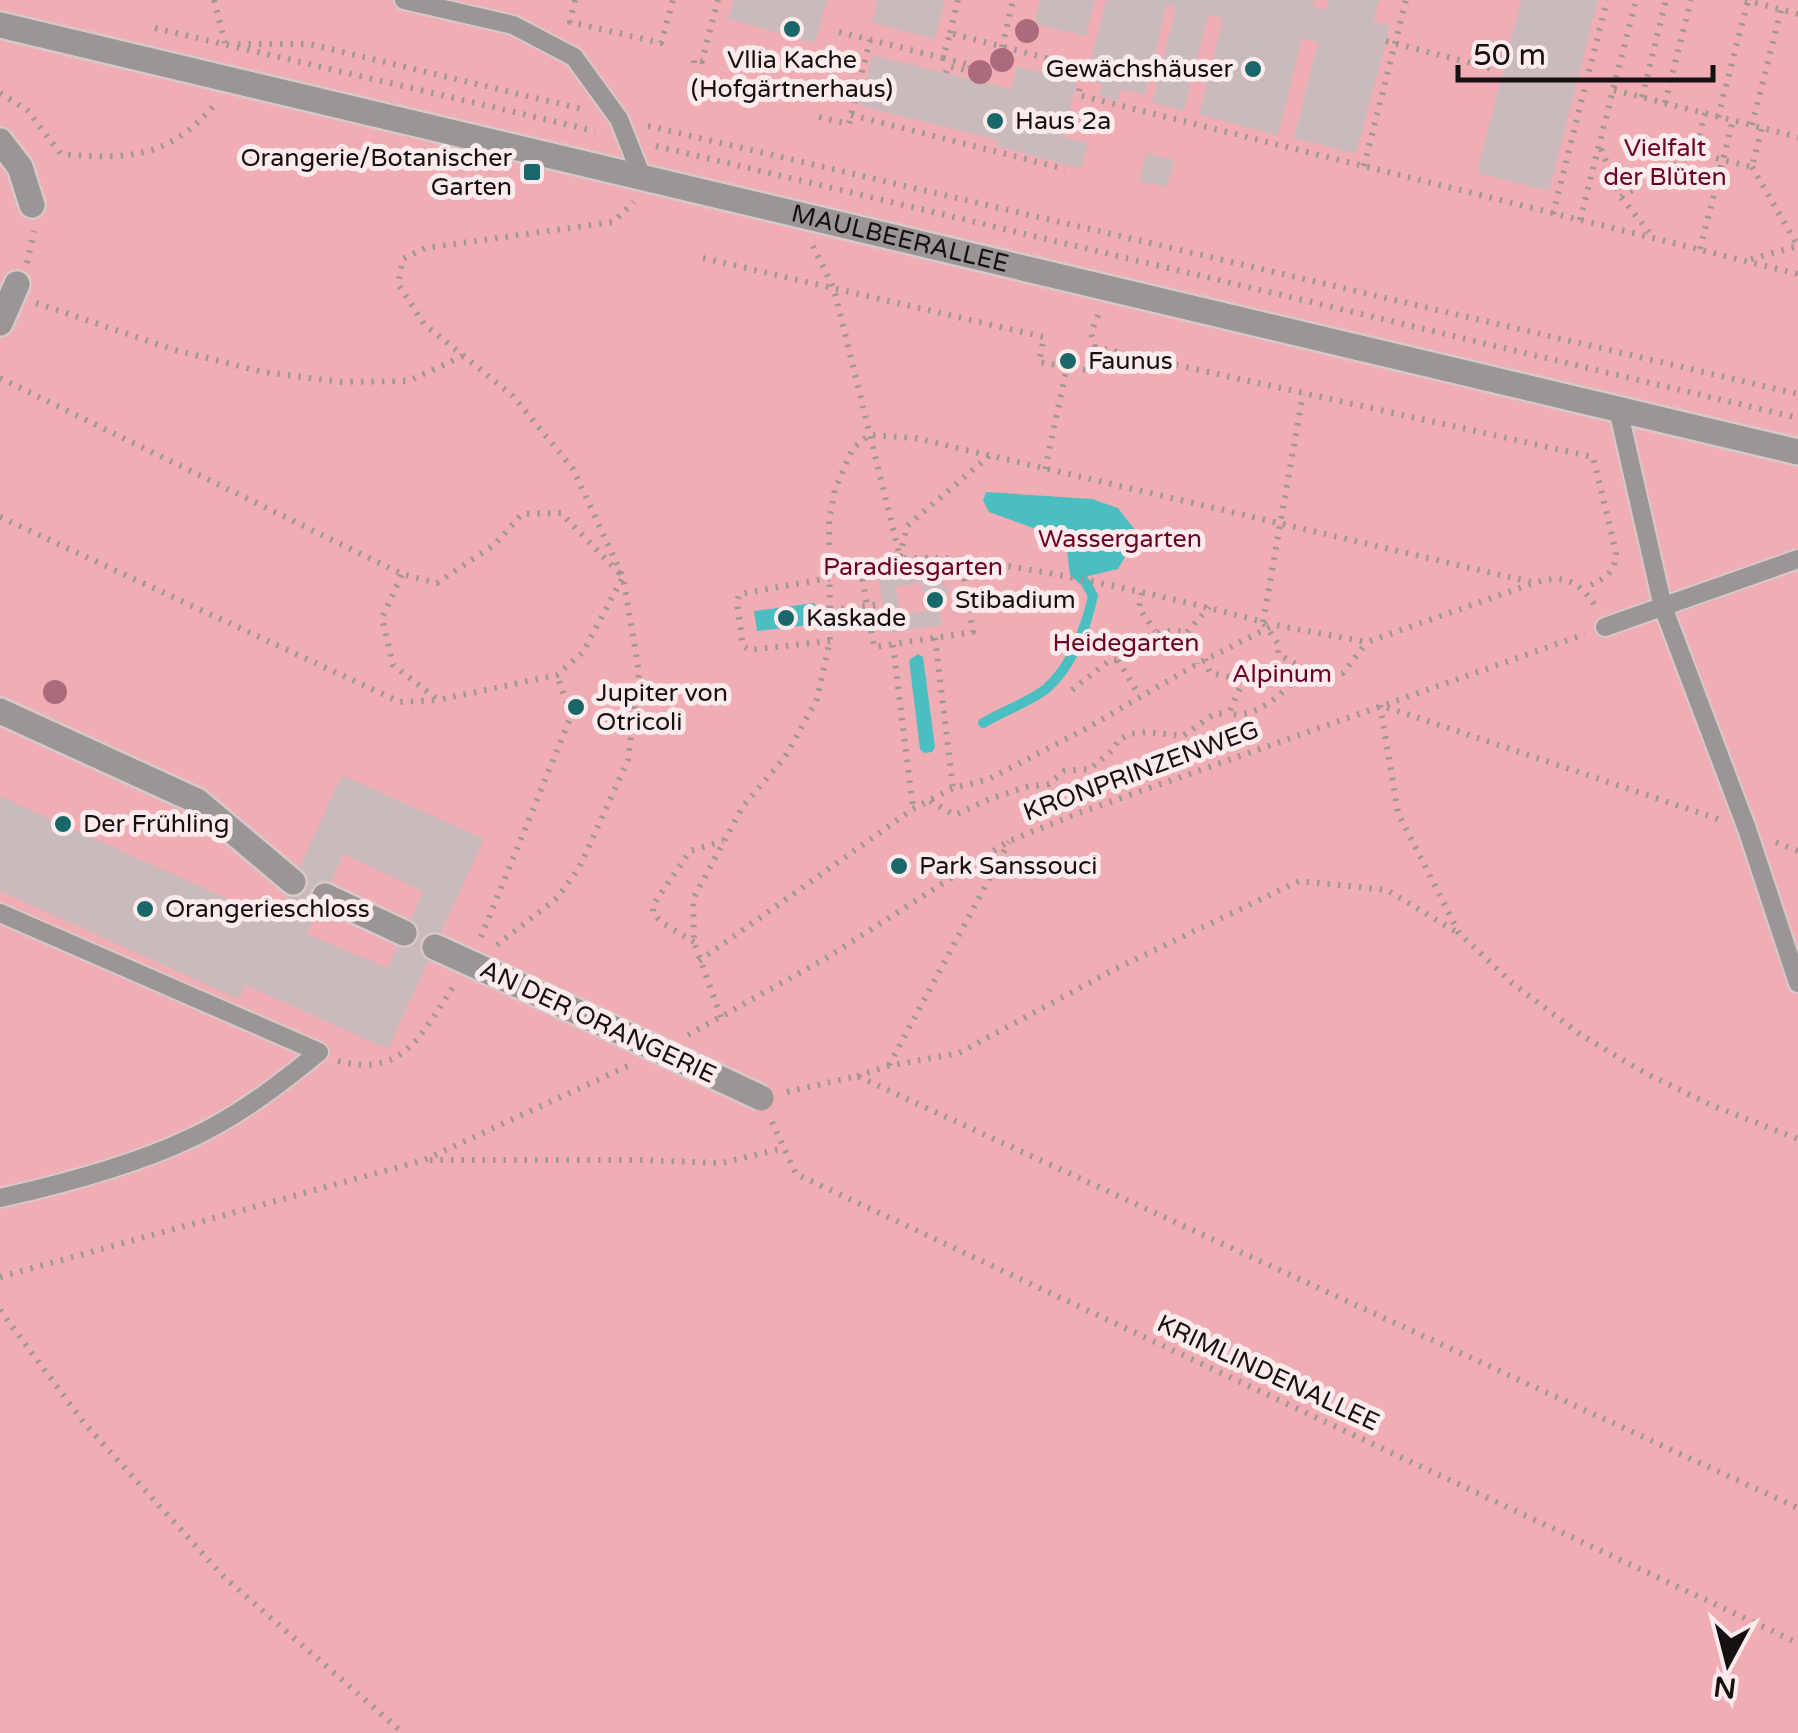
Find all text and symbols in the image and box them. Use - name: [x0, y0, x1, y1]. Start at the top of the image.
- marker: Vllia Kache (Hofgärtnerhaus): [781, 18, 803, 40]
- scale bar: [1458, 20, 1713, 82]
- text: 50 m: [1473, 37, 1546, 74]
- place label: Vllia Kache (Hofgärtnerhaus): [691, 45, 893, 104]
- place label: Gewächshäuser: [1046, 54, 1233, 84]
- marker: Gewächshäuser: [1242, 58, 1264, 80]
- place label: Haus 2a: [1015, 106, 1111, 136]
- marker: Haus 2a: [984, 110, 1006, 132]
- park label: Vielfalt der Blüten: [1603, 133, 1727, 192]
- place label: Orangerie/Botanischer Garten: [240, 143, 512, 202]
- marker: Orangerie/Botanischer Garten: [521, 161, 543, 183]
- street label: MAULBEERALLEE: [788, 198, 1011, 279]
- place label: Faunus: [1088, 346, 1173, 376]
- marker: Faunus: [1057, 350, 1079, 372]
- park label: Wassergarten: [1038, 524, 1202, 554]
- park label: Paradiesgarten: [823, 552, 1003, 582]
- place label: Stibadium: [955, 585, 1076, 615]
- marker: Stibadium: [924, 589, 946, 611]
- place label: Kaskade: [806, 603, 906, 633]
- marker: Kaskade: [775, 607, 797, 629]
- park label: Heidegarten: [1053, 628, 1199, 658]
- park label: Alpinum: [1232, 659, 1332, 689]
- place label: Jupiter von Otricoli: [596, 678, 728, 737]
- marker: Jupiter von Otricoli: [565, 696, 587, 718]
- street label: KRONPRINZENWEG: [1019, 714, 1263, 828]
- place label: Der Frühling: [83, 809, 230, 839]
- marker: Der Frühling: [52, 813, 74, 835]
- place label: Park Sanssouci: [919, 851, 1098, 881]
- marker: Park Sanssouci: [888, 855, 910, 877]
- place label: Orangerieschloss: [165, 894, 370, 924]
- marker: Orangerieschloss: [134, 898, 156, 920]
- street label: AN DER ORANGERIE: [475, 954, 721, 1090]
- street label: KRIMLINDENALLEE: [1152, 1308, 1384, 1438]
- north arrow: [1678, 1613, 1778, 1713]
- text: N: [1712, 1669, 1738, 1705]

